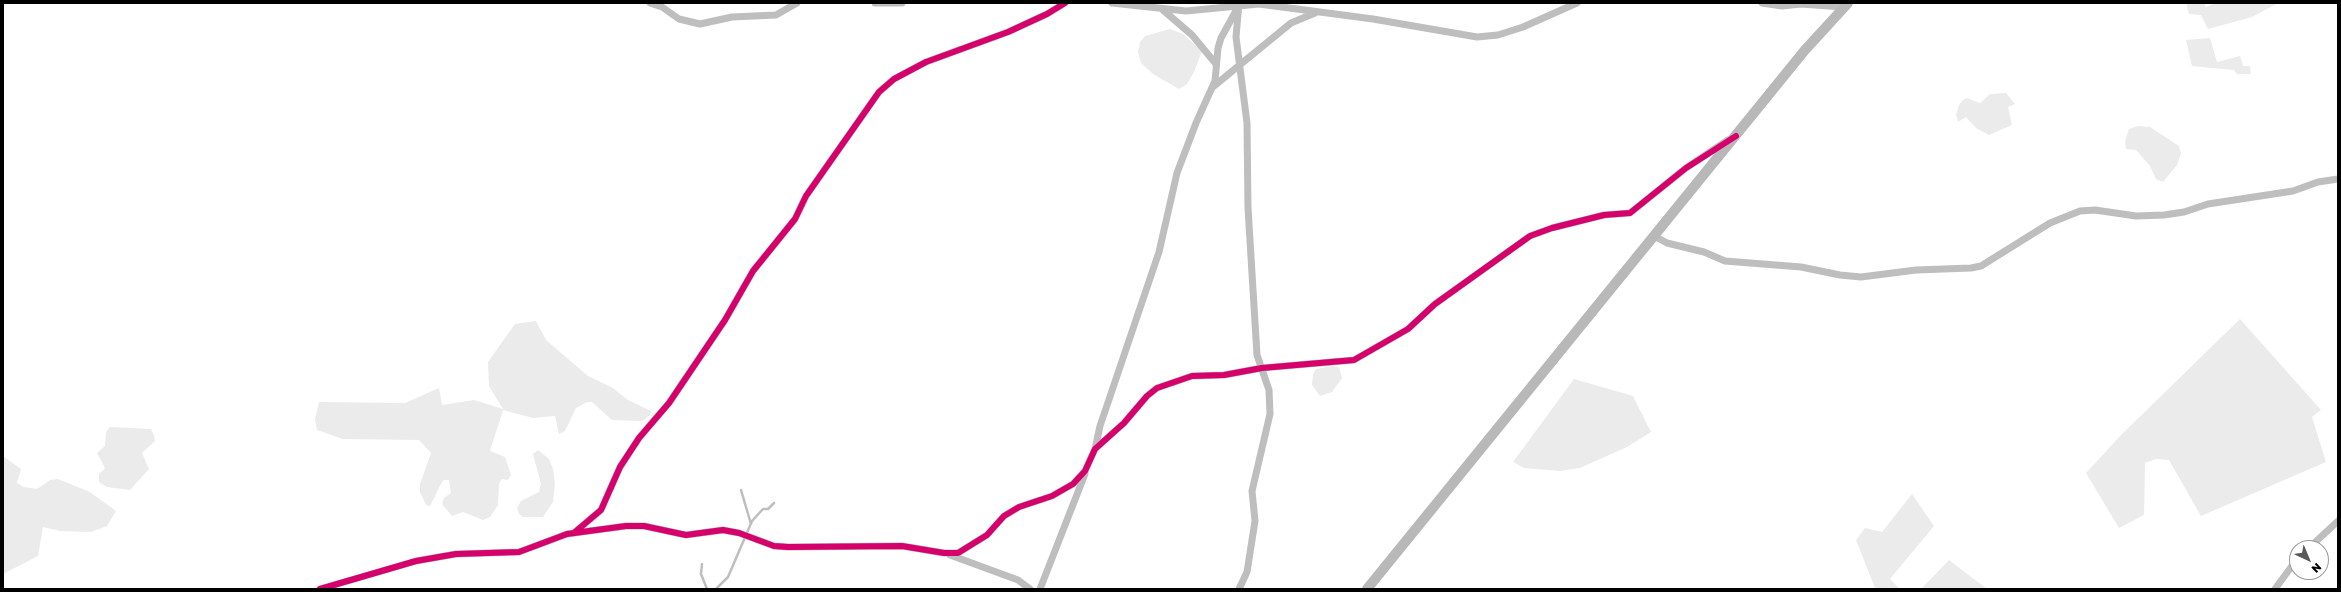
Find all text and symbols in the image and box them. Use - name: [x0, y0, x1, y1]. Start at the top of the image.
- north arrow: [2289, 540, 2329, 580]
- text: N: [2309, 561, 2325, 576]

